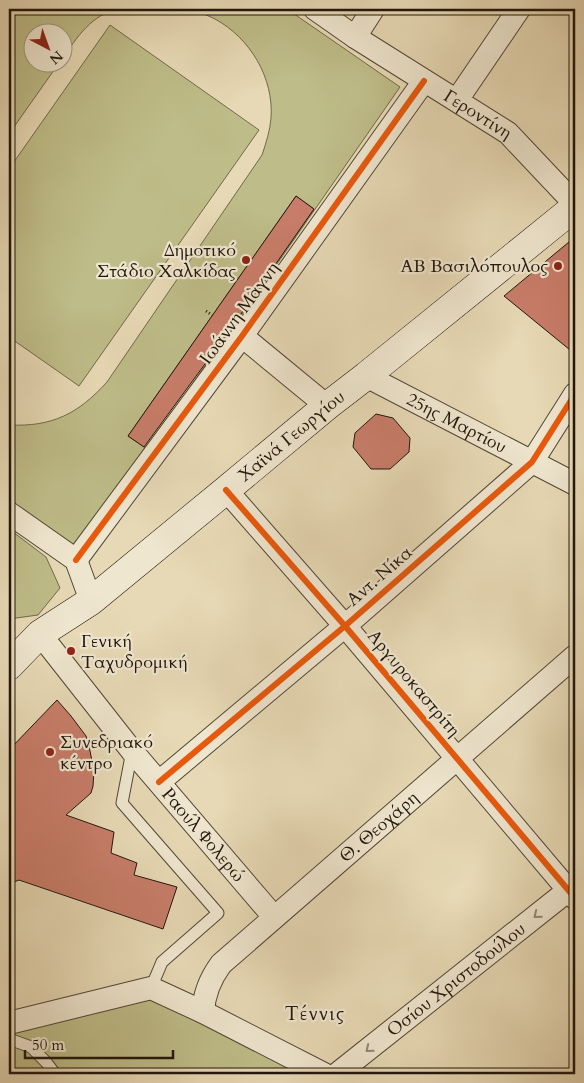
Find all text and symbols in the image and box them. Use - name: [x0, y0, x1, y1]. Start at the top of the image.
- north arrow: [22, 22, 72, 72]
- text: N: [45, 46, 67, 69]
- street label: Γεροντίνη: [439, 84, 517, 145]
- place label: Δημοτικό Στάδιο Χαλκίδας: [97, 238, 236, 284]
- marker: Δημοτικό Στάδιο Χαλκίδας: [240, 254, 252, 266]
- place label: ΑΒ Βασιλόπουλος: [400, 254, 548, 279]
- street label: Ιωάννη Μὰγνη: [194, 257, 285, 370]
- marker: ΑΒ Βασιλόπουλος: [552, 260, 564, 272]
- street label: Χαϊνά Γεωργίου: [233, 385, 350, 488]
- street label: 25ης Μαρτίου: [402, 387, 511, 460]
- street label: Αντ. Νίκα: [341, 541, 418, 612]
- street label: Αργυροκαστρίτη: [361, 624, 466, 742]
- place label: Γενική Ταχυδρομική: [81, 629, 188, 675]
- marker: Γενική Ταχυδρομική: [65, 645, 77, 657]
- place label: Συνεδριακό κέντρο: [60, 730, 153, 776]
- marker: Συνεδριακό κέντρο: [44, 746, 56, 758]
- street label: Ραούλ Φολερώ: [156, 782, 251, 888]
- street label: Θ. Θεοχάρη: [334, 786, 424, 869]
- one-way arrow: [533, 909, 543, 918]
- street label: Οσίου Χριστοδούλου: [382, 917, 531, 1043]
- district label: Τέννις: [285, 1001, 345, 1027]
- scale bar: [25, 1028, 172, 1060]
- text: 50 m: [32, 1035, 64, 1055]
- one-way arrow: [366, 1043, 375, 1051]

